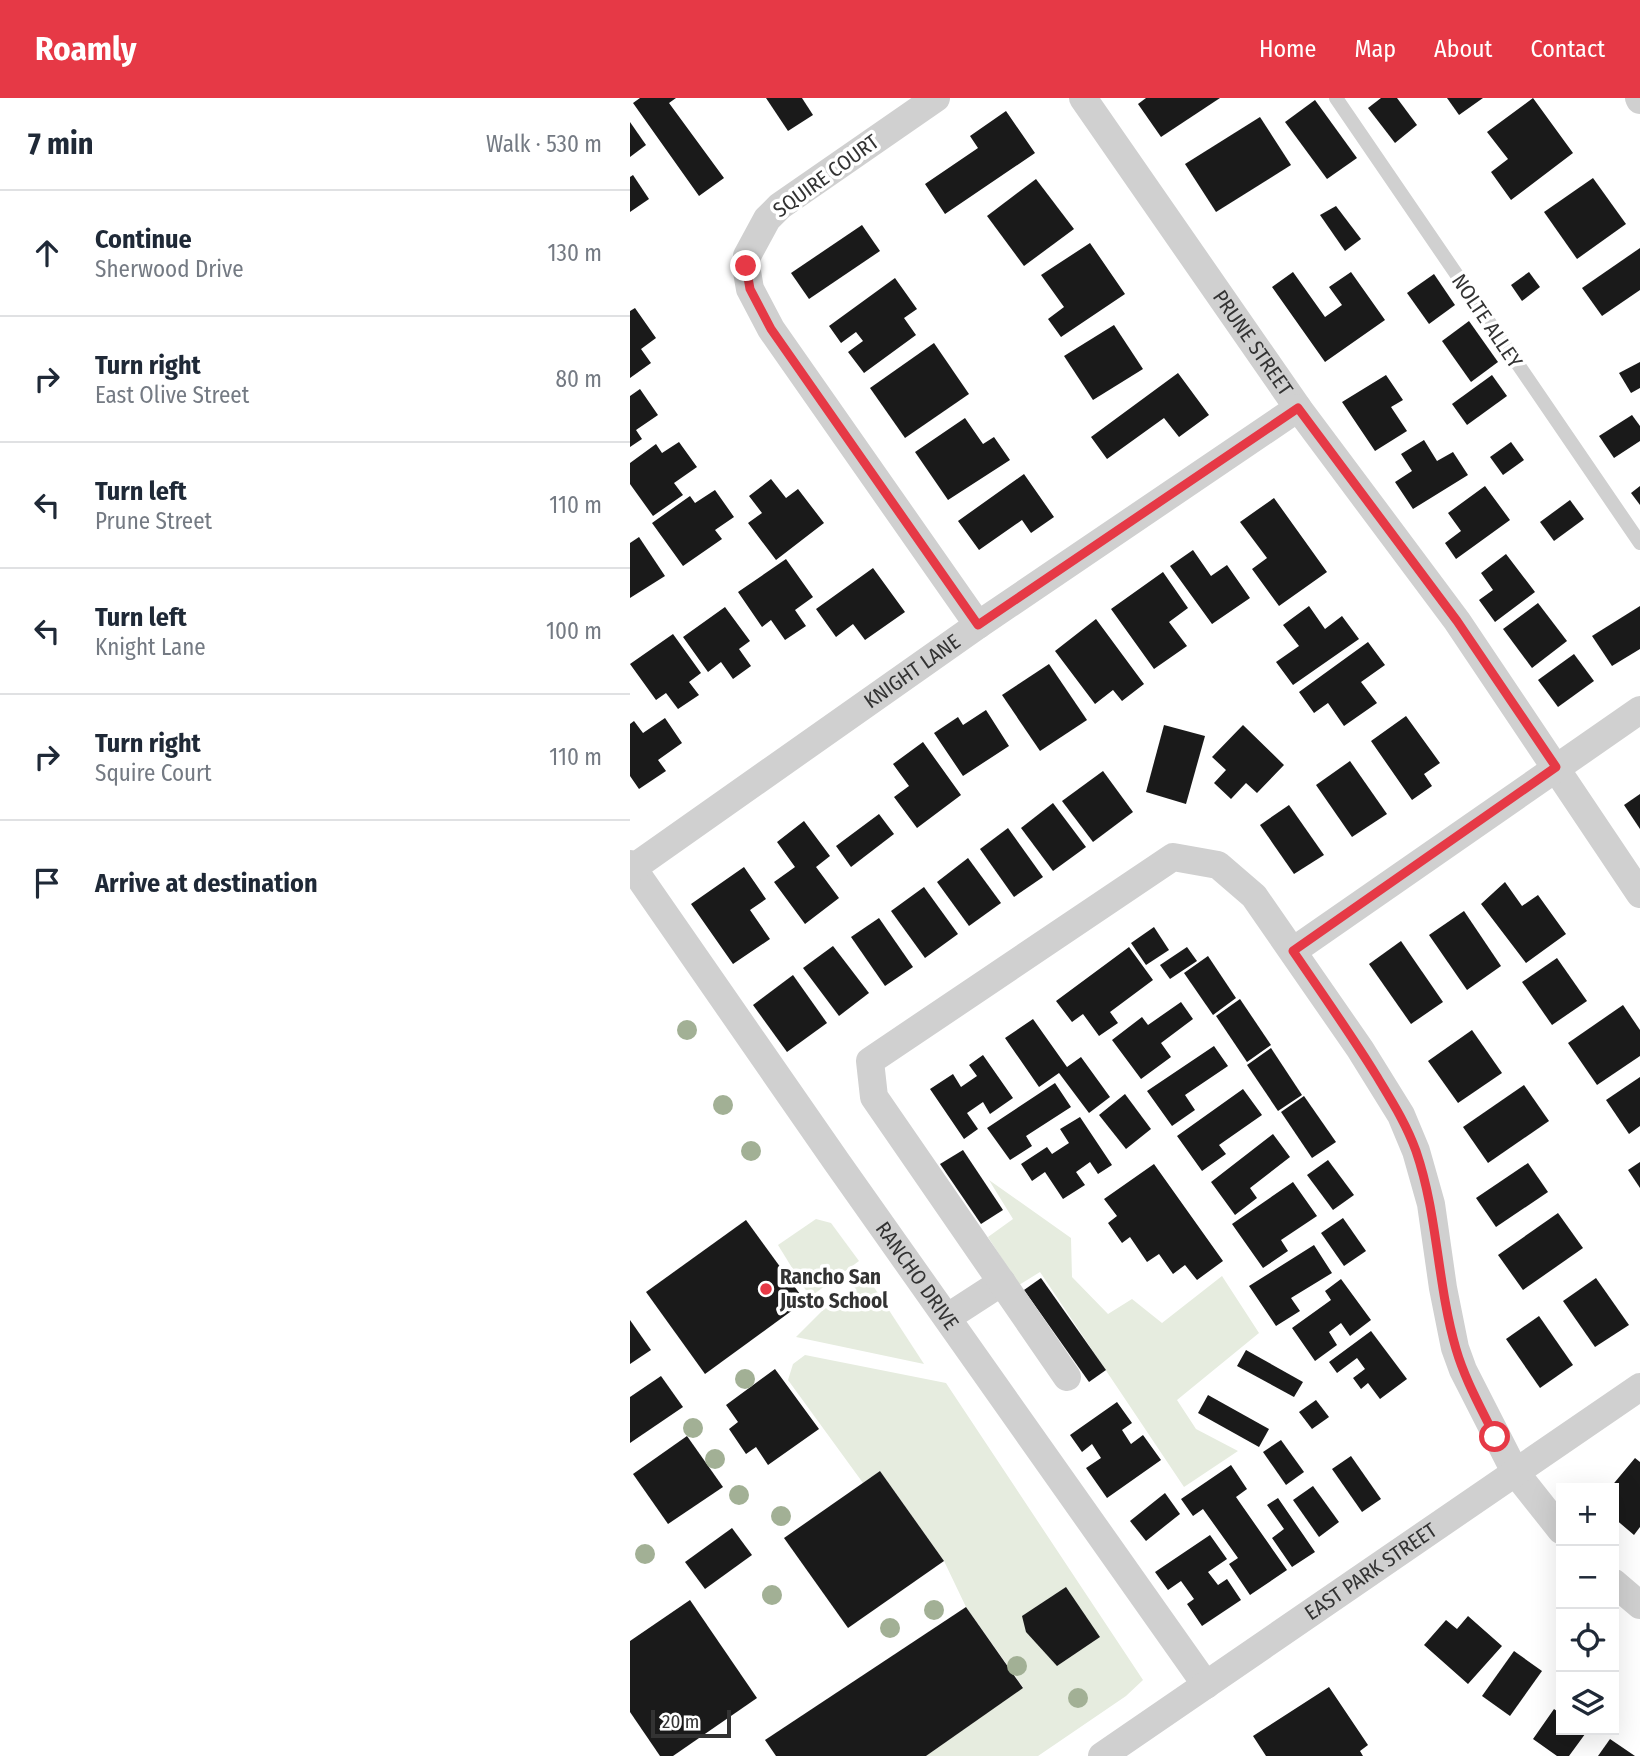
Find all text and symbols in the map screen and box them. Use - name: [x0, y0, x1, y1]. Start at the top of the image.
- text: Roamly: [35, 29, 136, 69]
- text: Home: [1259, 35, 1316, 63]
- text: Map: [1354, 35, 1396, 63]
- text: About: [1434, 35, 1492, 63]
- text: Contact: [1530, 35, 1605, 63]
- text: 7 min: [28, 126, 93, 162]
- street label: SQUIRE COURT: [768, 129, 884, 223]
- text: Walk · 530 m: [486, 130, 602, 158]
- text: Continue: [95, 224, 192, 255]
- icon: ahead: [28, 234, 66, 272]
- text: 130 m: [548, 239, 602, 267]
- route end: [730, 250, 761, 281]
- text: Sherwood Drive: [95, 255, 244, 283]
- street label: NOLTE ALLEY: [1446, 269, 1528, 373]
- street label: PRUNE STREET: [1207, 285, 1299, 401]
- text: Turn right: [95, 350, 201, 381]
- icon: right: [28, 360, 66, 398]
- text: 80 m: [555, 365, 602, 393]
- text: East Olive Street: [95, 381, 249, 409]
- text: Turn left: [95, 476, 187, 507]
- icon: left: [28, 486, 66, 524]
- text: 110 m: [549, 491, 602, 519]
- text: Prune Street: [95, 507, 212, 535]
- text: Turn left: [95, 602, 187, 633]
- icon: left: [28, 612, 66, 650]
- text: 100 m: [546, 617, 602, 645]
- street label: KNIGHT LANE: [859, 629, 965, 714]
- text: Knight Lane: [95, 633, 206, 661]
- text: Turn right: [95, 728, 201, 759]
- icon: right: [28, 738, 66, 776]
- text: 110 m: [549, 743, 602, 771]
- text: Squire Court: [95, 759, 212, 787]
- icon: arrive: [28, 864, 66, 902]
- text: Arrive at destination: [95, 868, 318, 899]
- street label: RANCHO DRIVE: [870, 1217, 964, 1335]
- place label: Rancho San Justo School: [779, 1264, 888, 1314]
- marker: Rancho San Justo School: [758, 1281, 774, 1297]
- route start: [1479, 1421, 1510, 1452]
- map controls: [1556, 1483, 1619, 1735]
- button: +: [1556, 1483, 1619, 1546]
- street label: EAST PARK STREET: [1300, 1517, 1442, 1626]
- button: −: [1556, 1546, 1619, 1609]
- button: locate: [1556, 1609, 1619, 1672]
- button: layers: [1556, 1672, 1619, 1735]
- scale bar: [651, 1707, 732, 1739]
- text: 20 m: [662, 1710, 699, 1733]

